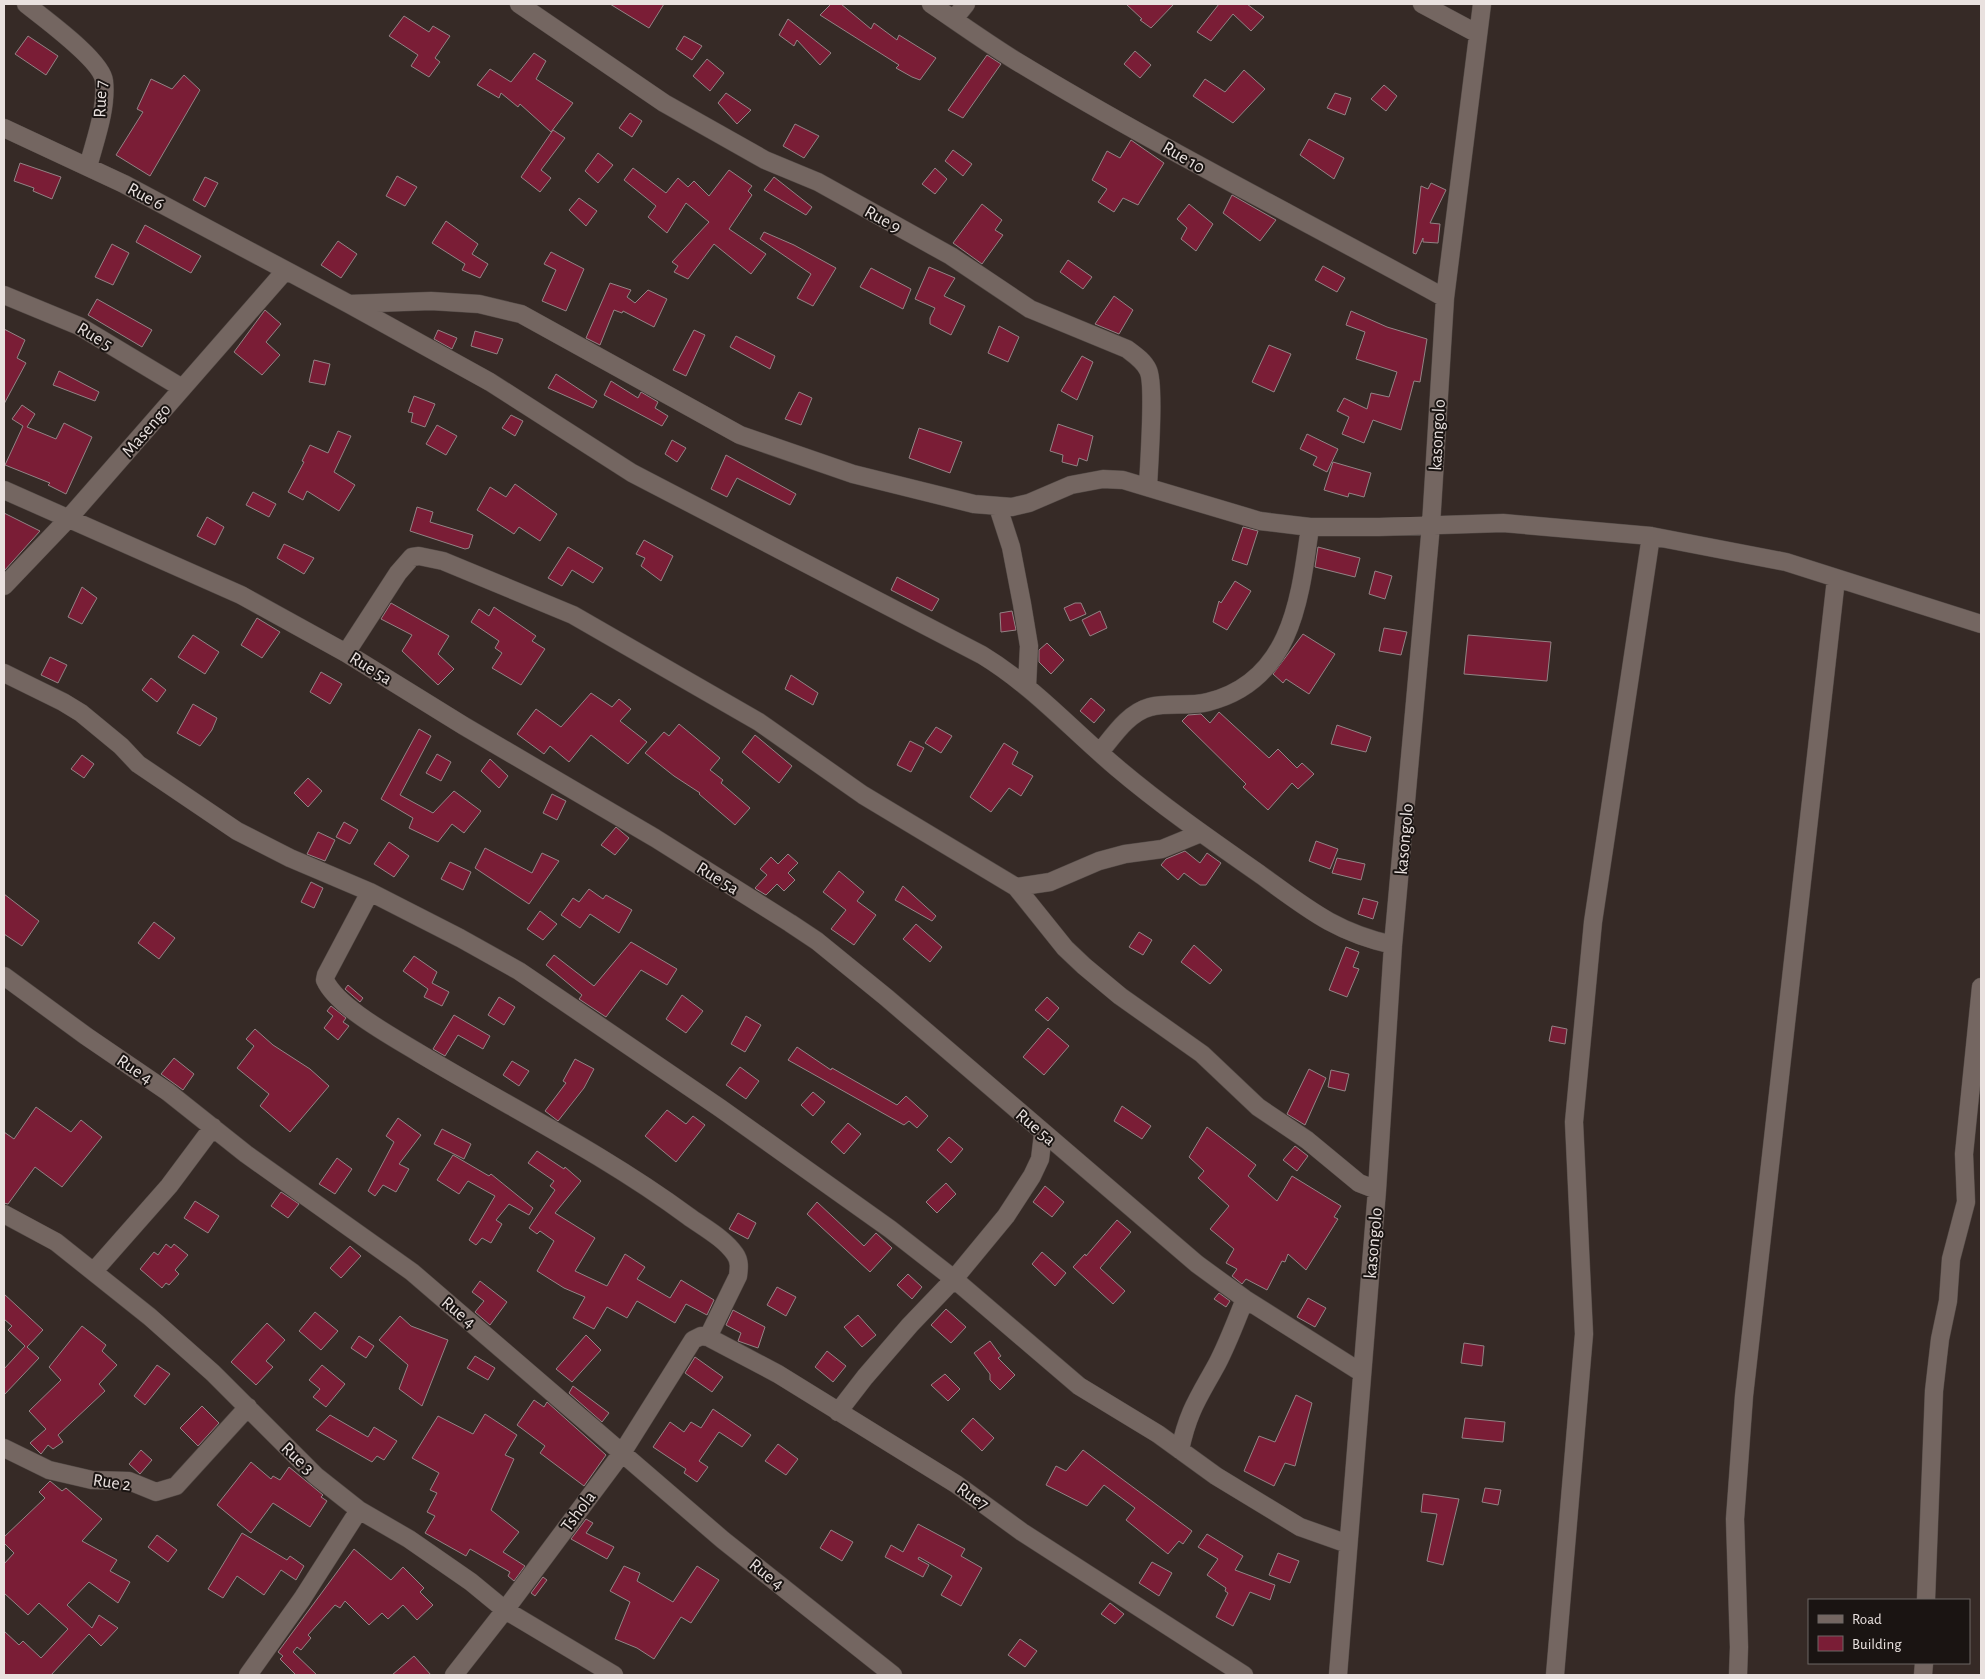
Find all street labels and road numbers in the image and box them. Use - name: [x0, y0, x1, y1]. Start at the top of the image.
- street label: Rue 7: [91, 80, 111, 118]
- street label: Rue 10: [1159, 139, 1208, 177]
- street label: Rue 6: [124, 180, 167, 214]
- street label: Rue 9: [861, 203, 904, 237]
- street label: Rue 5: [74, 319, 115, 354]
- street label: kasongolo: [1427, 399, 1449, 471]
- street label: Masengo: [119, 400, 175, 461]
- street label: Rue 5a: [346, 649, 395, 689]
- street label: kasongolo: [1393, 802, 1417, 876]
- street label: Rue 5a: [693, 859, 742, 899]
- street label: Rue 4: [113, 1052, 156, 1088]
- street label: Rue 5a: [1012, 1106, 1059, 1149]
- street label: kasongolo: [1362, 1206, 1386, 1280]
- street label: Rue 4: [438, 1293, 479, 1332]
- street label: Rue 3: [278, 1439, 317, 1478]
- street label: Rue 2: [92, 1471, 132, 1495]
- street label: Rue7: [953, 1480, 992, 1514]
- street label: Tshola: [558, 1488, 600, 1535]
- street label: Rue 4: [746, 1556, 787, 1594]

